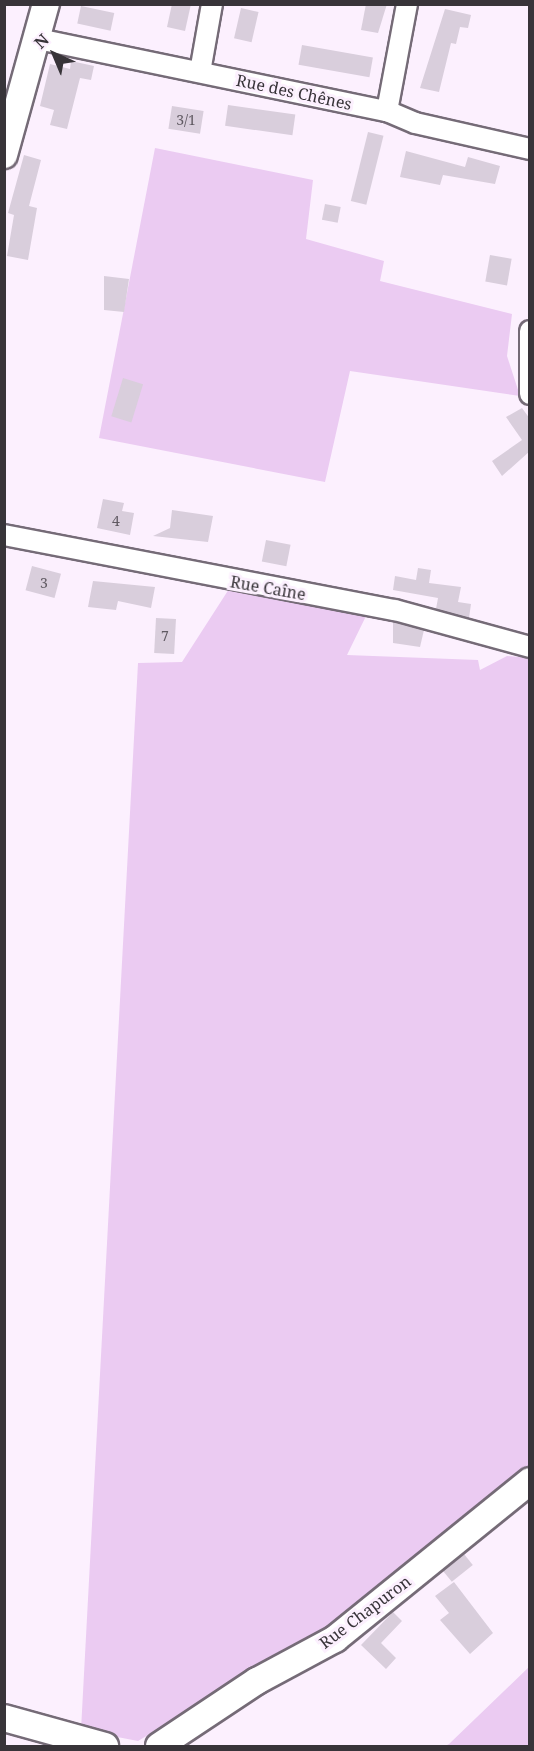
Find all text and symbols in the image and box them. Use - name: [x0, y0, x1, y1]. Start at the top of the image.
- north arrow: [24, 24, 84, 84]
- text: N: [29, 29, 54, 53]
- street label: Rue des Chênes: [234, 70, 354, 114]
- house number: 3/1: [176, 112, 196, 128]
- house number: 4: [112, 513, 120, 529]
- street label: Rue Caîne: [229, 572, 307, 604]
- house number: 3: [40, 575, 48, 591]
- house number: 7: [161, 628, 169, 644]
- street label: Rue Chapuron: [316, 1571, 414, 1653]

